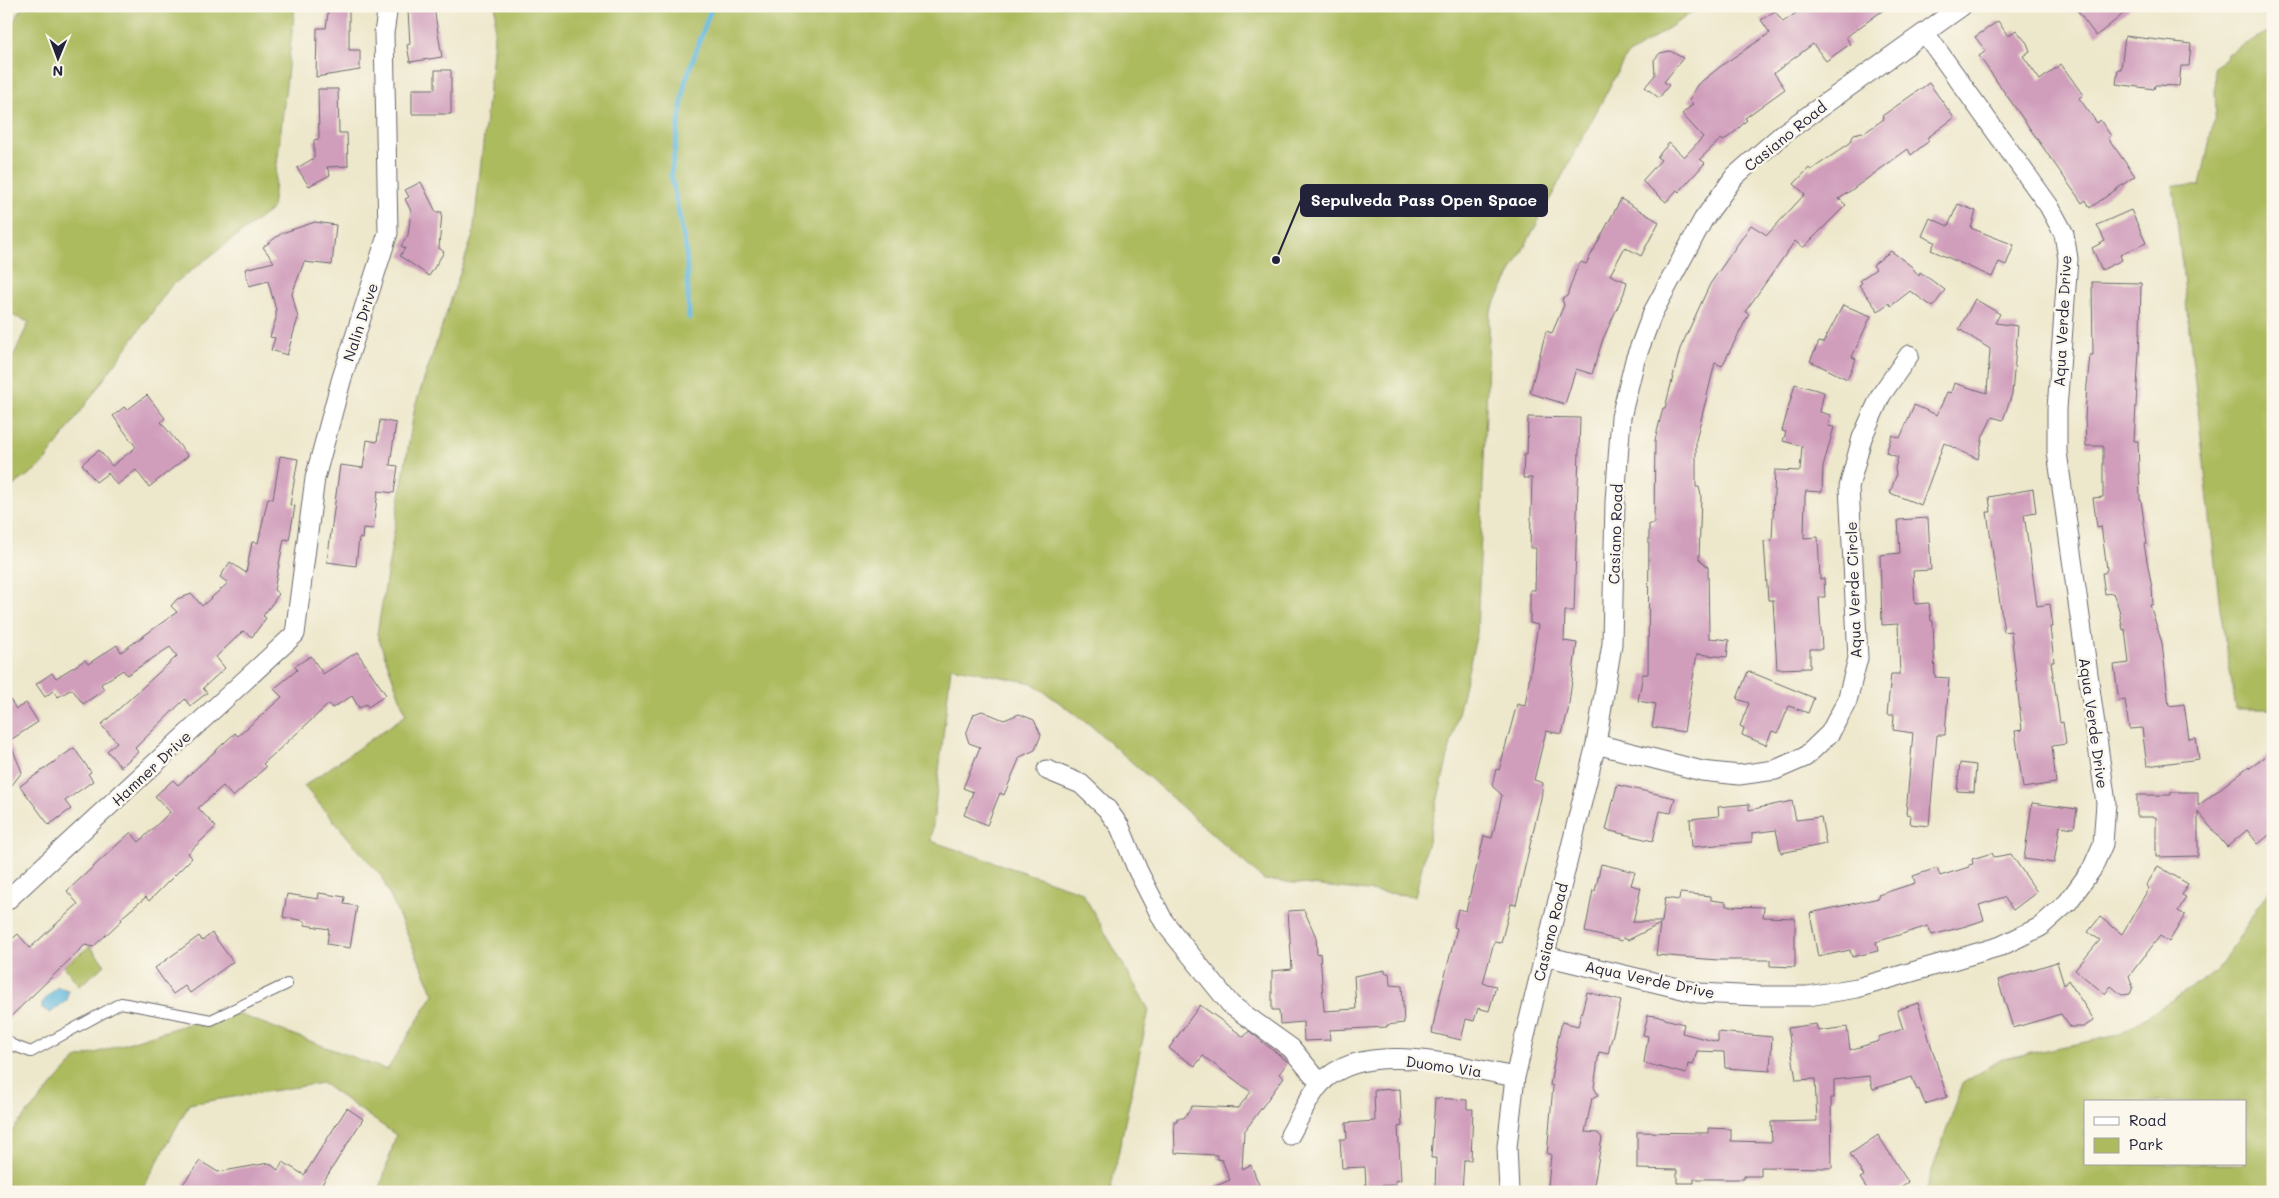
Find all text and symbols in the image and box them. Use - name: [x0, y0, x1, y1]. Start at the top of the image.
- north arrow: [32, 32, 82, 82]
- text: N: [52, 62, 63, 81]
- street label: Casiano Road: [1740, 97, 1830, 175]
- callout: Sepulveda Pass Open Space: [1301, 185, 1547, 216]
- text: Sepulveda Pass Open Space: [1311, 189, 1537, 210]
- street label: Aqua Verde Drive: [2049, 255, 2075, 387]
- street label: Nalin Drive: [338, 280, 382, 364]
- street label: Casiano Road: [1603, 483, 1627, 585]
- street label: Aqua Verde Circle: [1841, 521, 1865, 659]
- street label: Aqua Verde Drive: [2075, 656, 2113, 790]
- street label: Hamner Drive: [107, 726, 195, 810]
- street label: Casiano Road: [1528, 881, 1572, 983]
- street label: Aqua Verde Drive: [1583, 955, 1717, 1003]
- street label: Duomo Via: [1405, 1051, 1483, 1081]
- legend: [2084, 1100, 2246, 1166]
- text: Road: [2129, 1110, 2166, 1130]
- text: Park: [2129, 1134, 2163, 1154]

